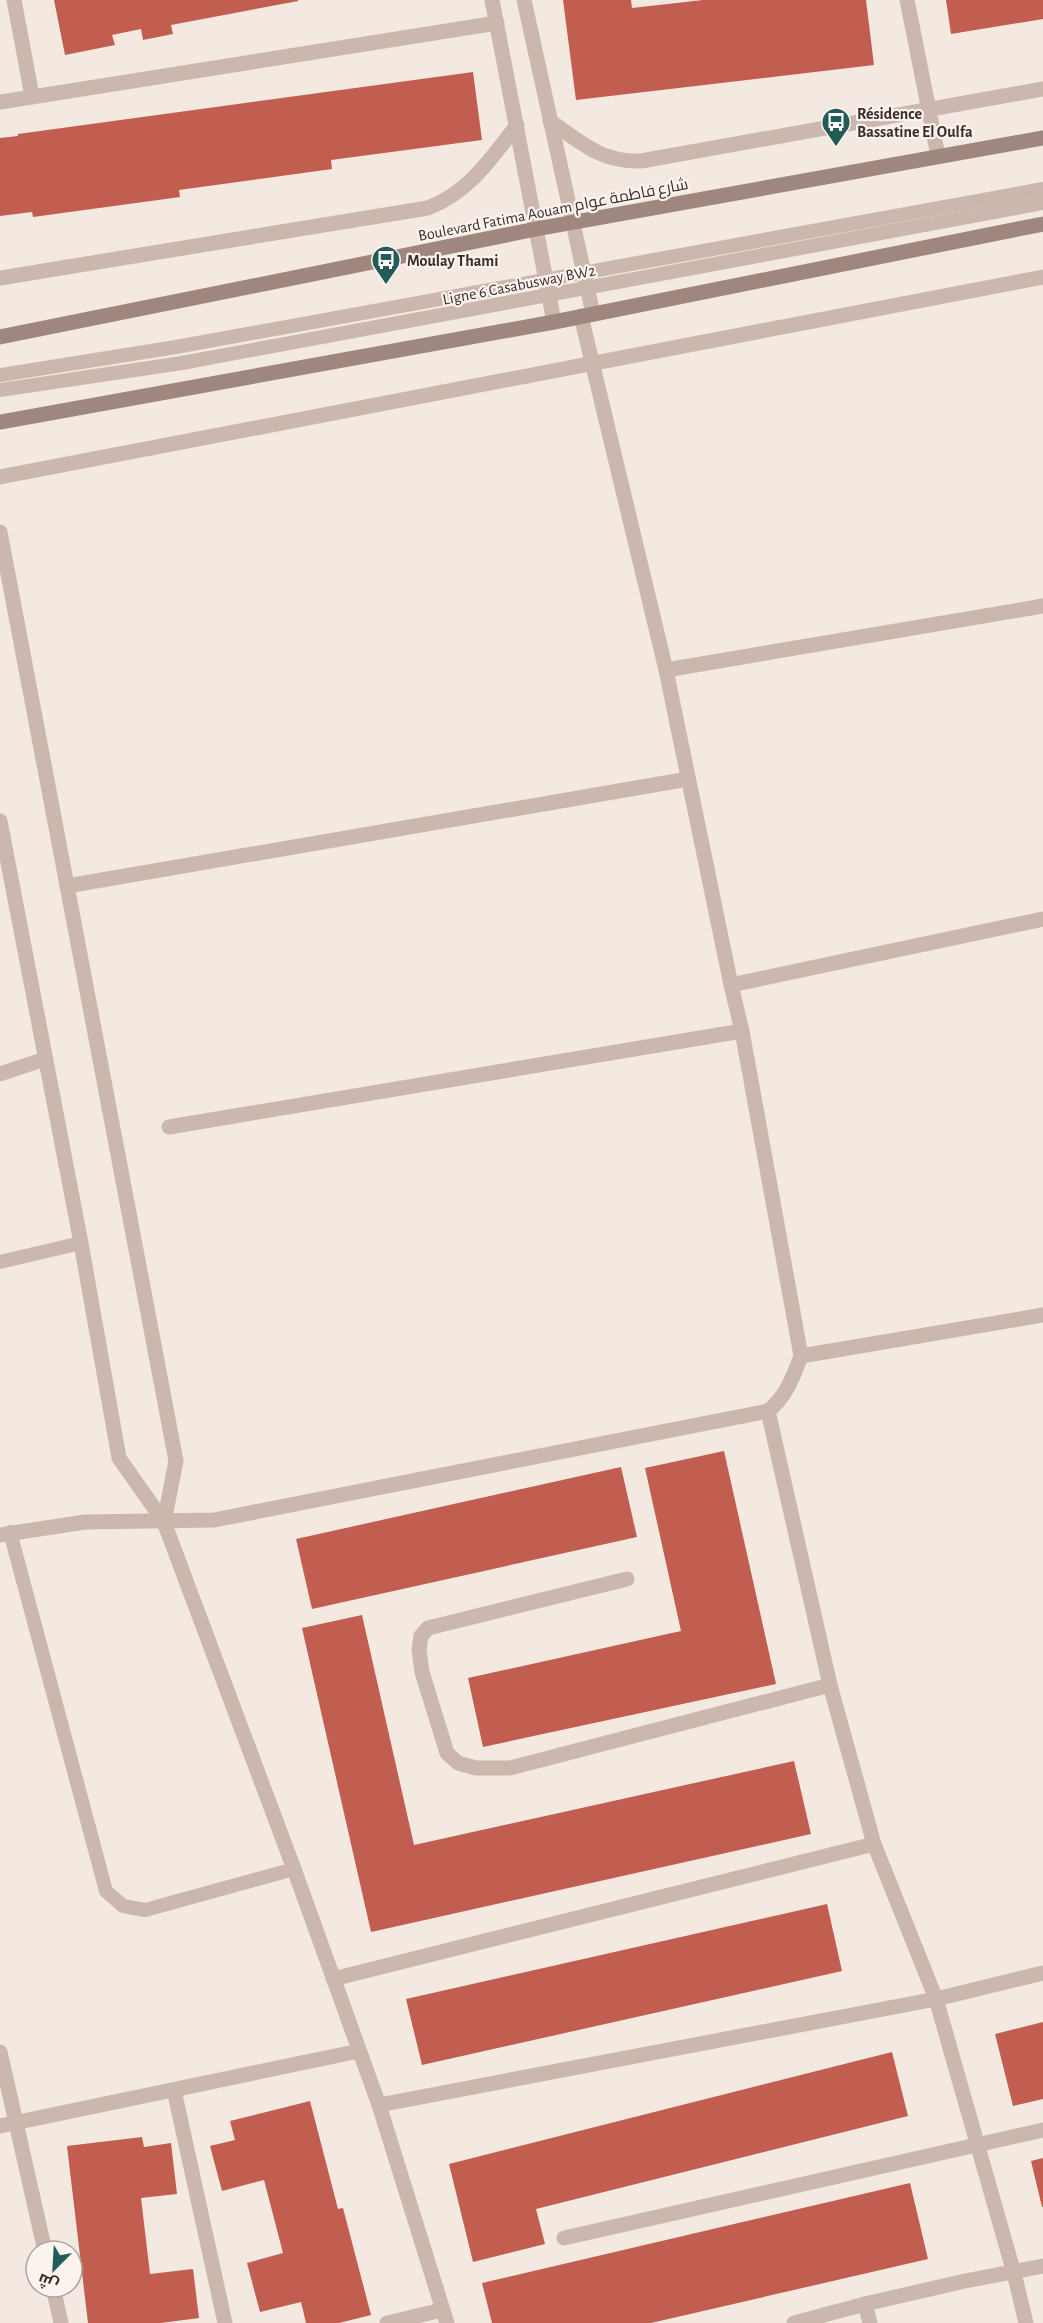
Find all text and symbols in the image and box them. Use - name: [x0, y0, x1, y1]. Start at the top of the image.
- bus stop icon: Résidence Bassatine El Oulfa: [820, 106, 852, 148]
- place label: Résidence Bassatine El Oulfa: [857, 106, 973, 140]
- street label: Boulevard Fatima Aouam شارع فاطمة عوام: [417, 175, 690, 247]
- bus stop icon: Moulay Thami: [370, 244, 402, 286]
- place label: Moulay Thami: [407, 253, 498, 270]
- street label: Ligne 6 Casabusway BW2: [441, 262, 597, 309]
- north arrow: [24, 2239, 84, 2299]
- text: ش: [35, 2269, 61, 2294]

